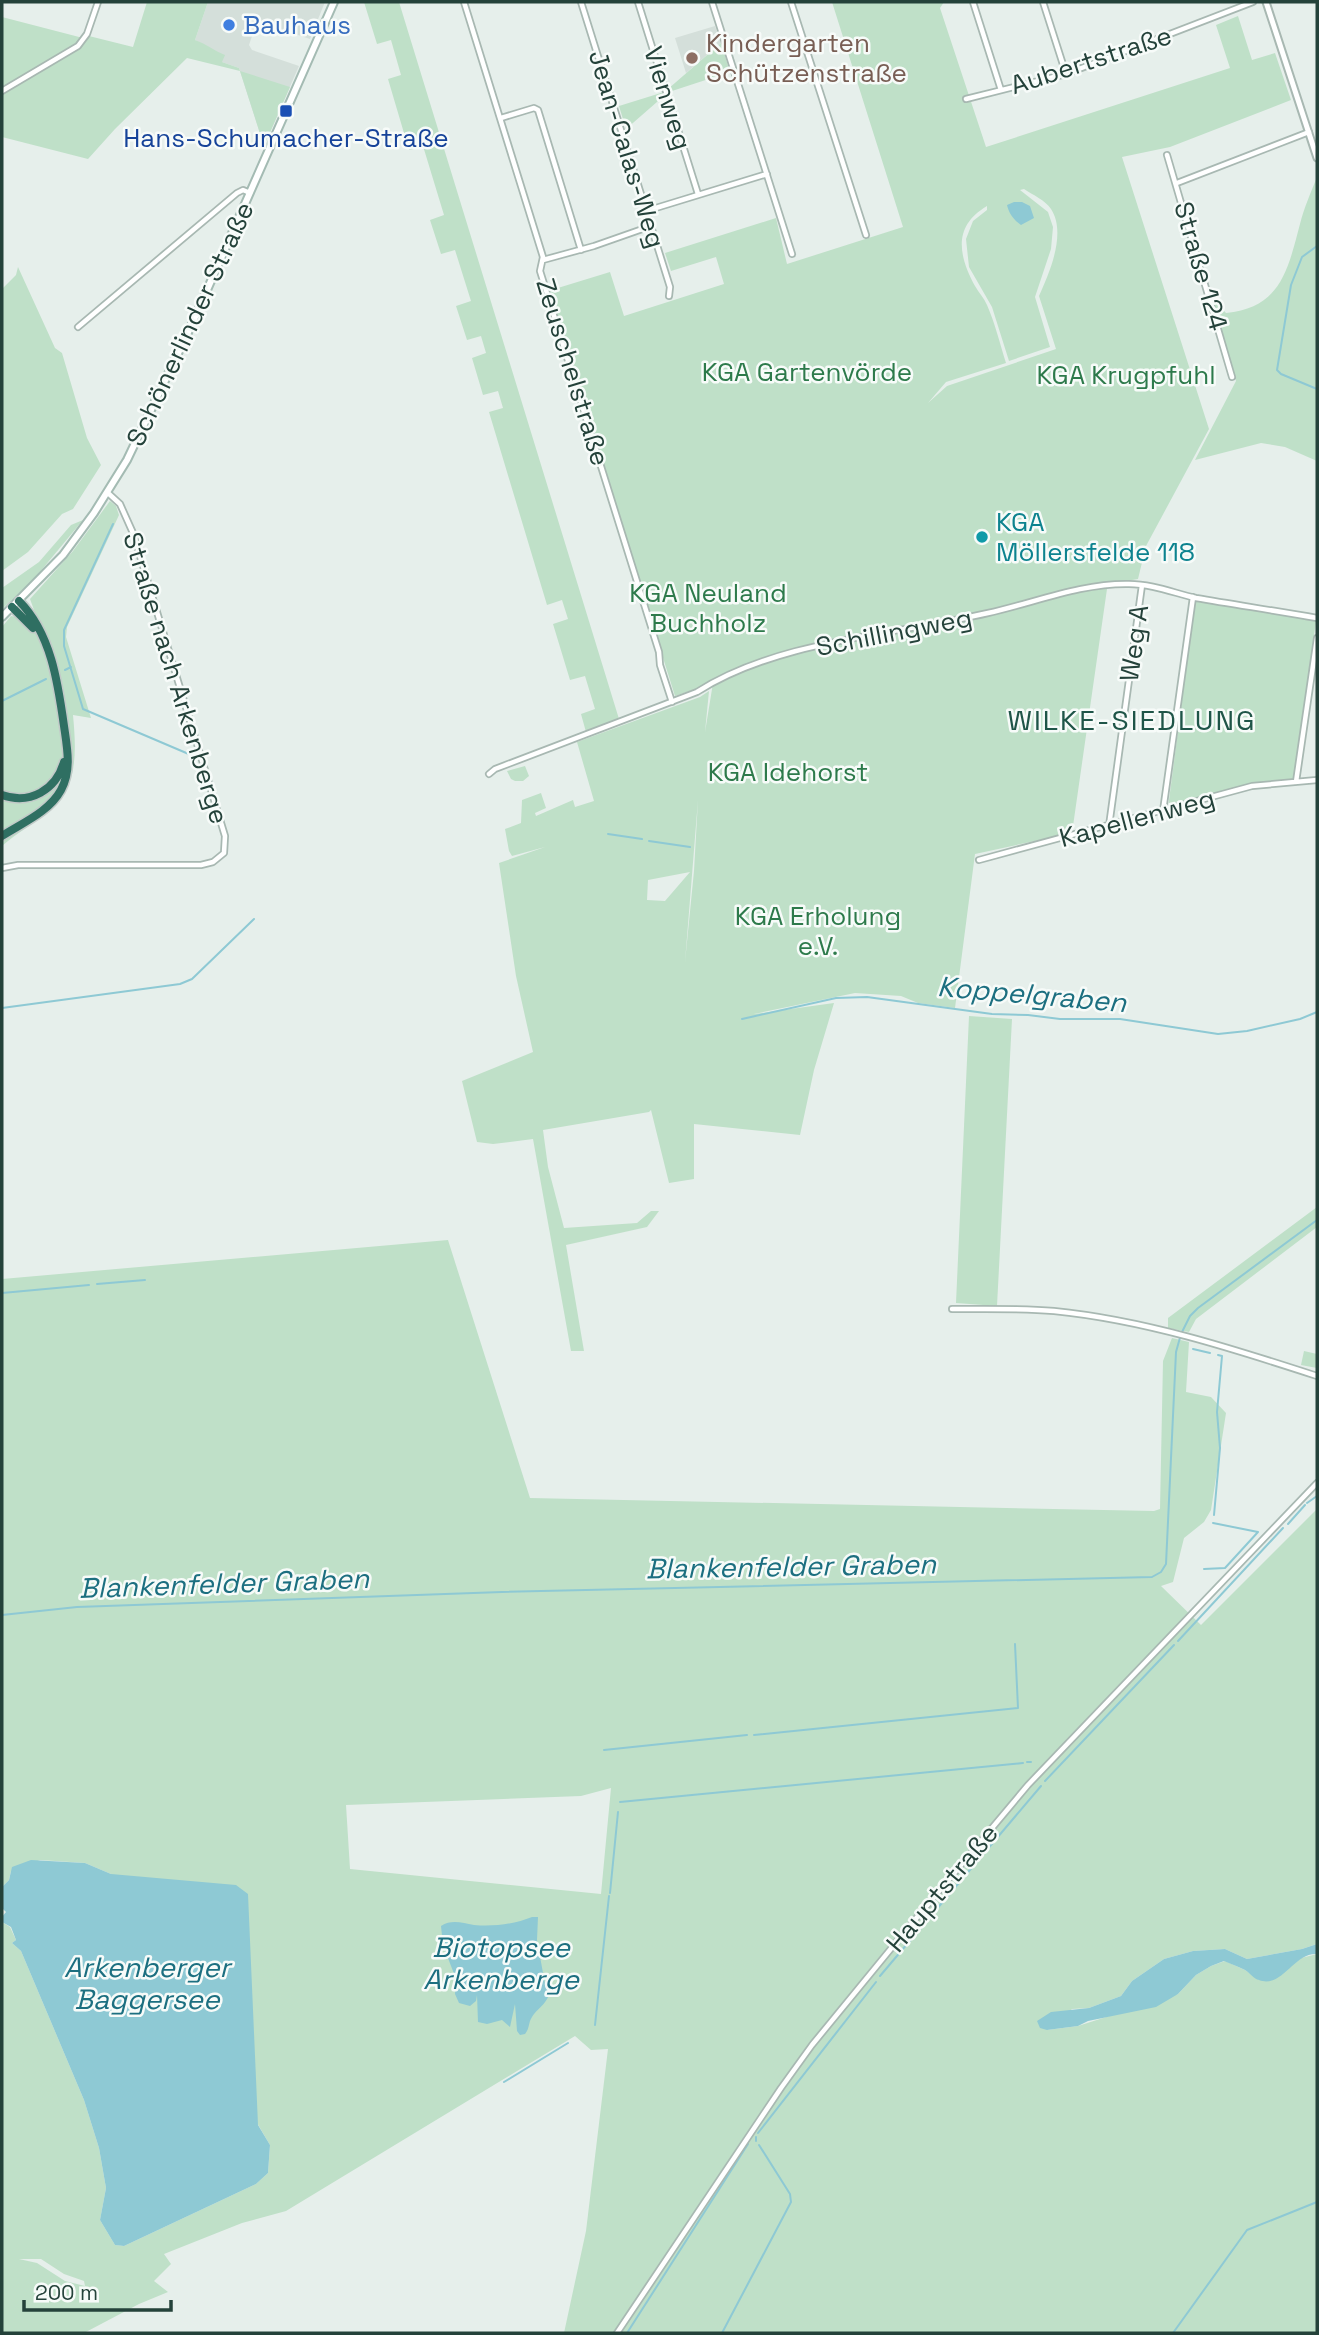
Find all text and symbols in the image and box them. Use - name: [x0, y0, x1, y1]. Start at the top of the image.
- place label: Bauhaus: [243, 8, 351, 42]
- marker: Bauhaus: [221, 17, 237, 33]
- street label: Aubertstraße: [1006, 18, 1176, 102]
- place label: Kindergarten Schützenstraße: [706, 26, 907, 90]
- street label: Vienweg: [636, 42, 700, 154]
- street label: Jean-Calas-Weg: [581, 46, 673, 252]
- marker: Kindergarten Schützenstraße: [684, 50, 700, 66]
- marker: Hans-Schumacher-Straße: [278, 103, 294, 119]
- place label: Hans-Schumacher-Straße: [123, 121, 449, 155]
- street label: Schönerlinder Straße: [118, 196, 262, 452]
- street label: Straße 124: [1166, 198, 1236, 334]
- street label: Zeuschelstraße: [528, 274, 618, 470]
- park label: KGA Gartenvörde: [702, 355, 912, 389]
- park label: KGA Krugpfuhl: [1036, 358, 1216, 392]
- place label: KGA Möllersfelde 118: [996, 505, 1195, 569]
- street label: Straße nach Arkenberge: [115, 528, 237, 828]
- marker: KGA Möllersfelde 118: [974, 529, 990, 545]
- park label: KGA Neuland Buchholz: [629, 576, 787, 640]
- street label: Schillingweg: [813, 600, 975, 664]
- street label: Weg A: [1112, 602, 1156, 684]
- district label: WILKE-SIEDLUNG: [1008, 702, 1256, 738]
- park label: KGA Idehorst: [708, 755, 868, 789]
- street label: Kapellenweg: [1056, 781, 1218, 855]
- park label: KGA Erholung e.V.: [735, 899, 901, 963]
- water label: Koppelgraben: [936, 968, 1129, 1020]
- water label: Blankenfelder Graben: [646, 1545, 937, 1587]
- water label: Blankenfelder Graben: [78, 1560, 370, 1606]
- street label: Hauptstraße: [878, 1817, 1006, 1959]
- water label: Biotopsee Arkenberge: [423, 1929, 580, 1997]
- water label: Arkenberger Baggersee: [64, 1949, 233, 2017]
- scale bar: [24, 2268, 172, 2312]
- text: 200 m: [35, 2279, 98, 2306]

